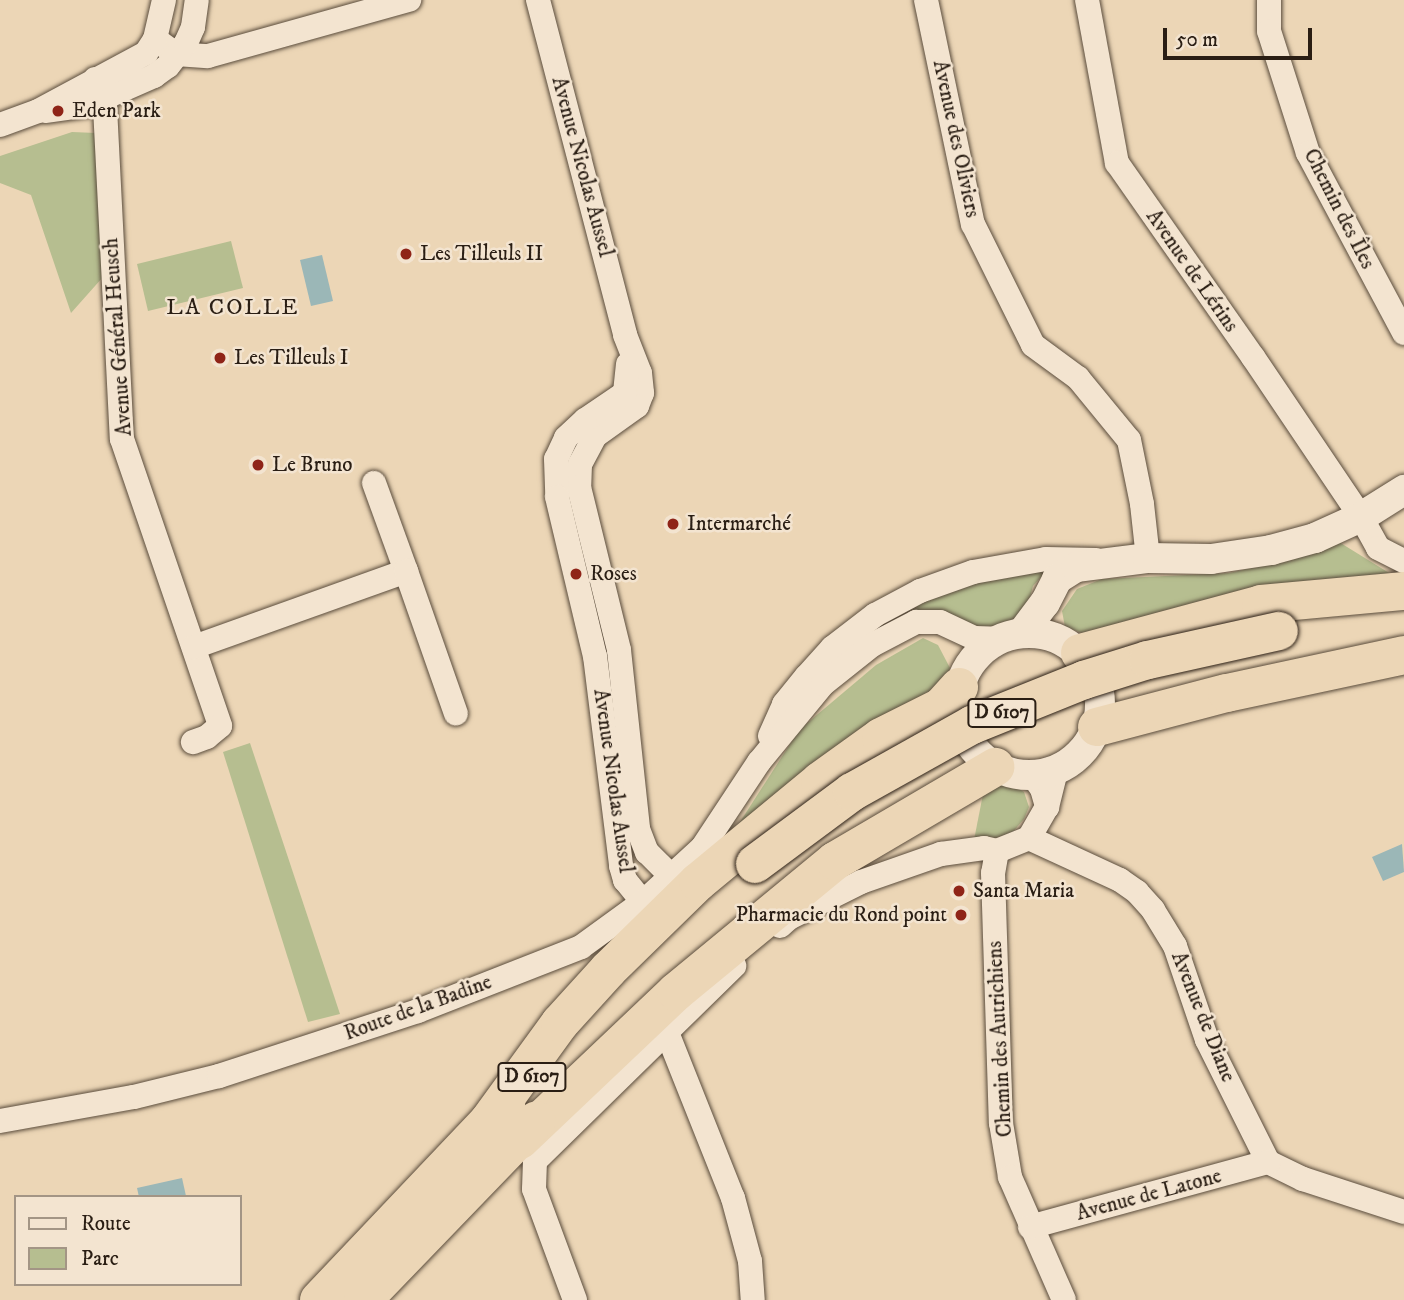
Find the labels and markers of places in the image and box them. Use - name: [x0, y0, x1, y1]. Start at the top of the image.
- place label: Eden Park: [72, 98, 161, 124]
- marker: Eden Park: [50, 103, 66, 119]
- place label: Les Tilleuls II: [420, 241, 543, 267]
- marker: Les Tilleuls II: [398, 246, 414, 262]
- place label: Les Tilleuls I: [234, 345, 348, 371]
- marker: Les Tilleuls I: [212, 350, 228, 366]
- place label: Le Bruno: [272, 452, 353, 478]
- marker: Le Bruno: [250, 457, 266, 473]
- place label: Intermarché: [687, 511, 791, 537]
- marker: Intermarché: [665, 516, 681, 532]
- place label: Roses: [590, 561, 637, 587]
- marker: Roses: [568, 566, 584, 582]
- place label: Santa Maria: [973, 878, 1074, 904]
- marker: Santa Maria: [951, 883, 967, 899]
- place label: Pharmacie du Rond point: [736, 902, 947, 928]
- marker: Pharmacie du Rond point: [953, 907, 969, 923]

